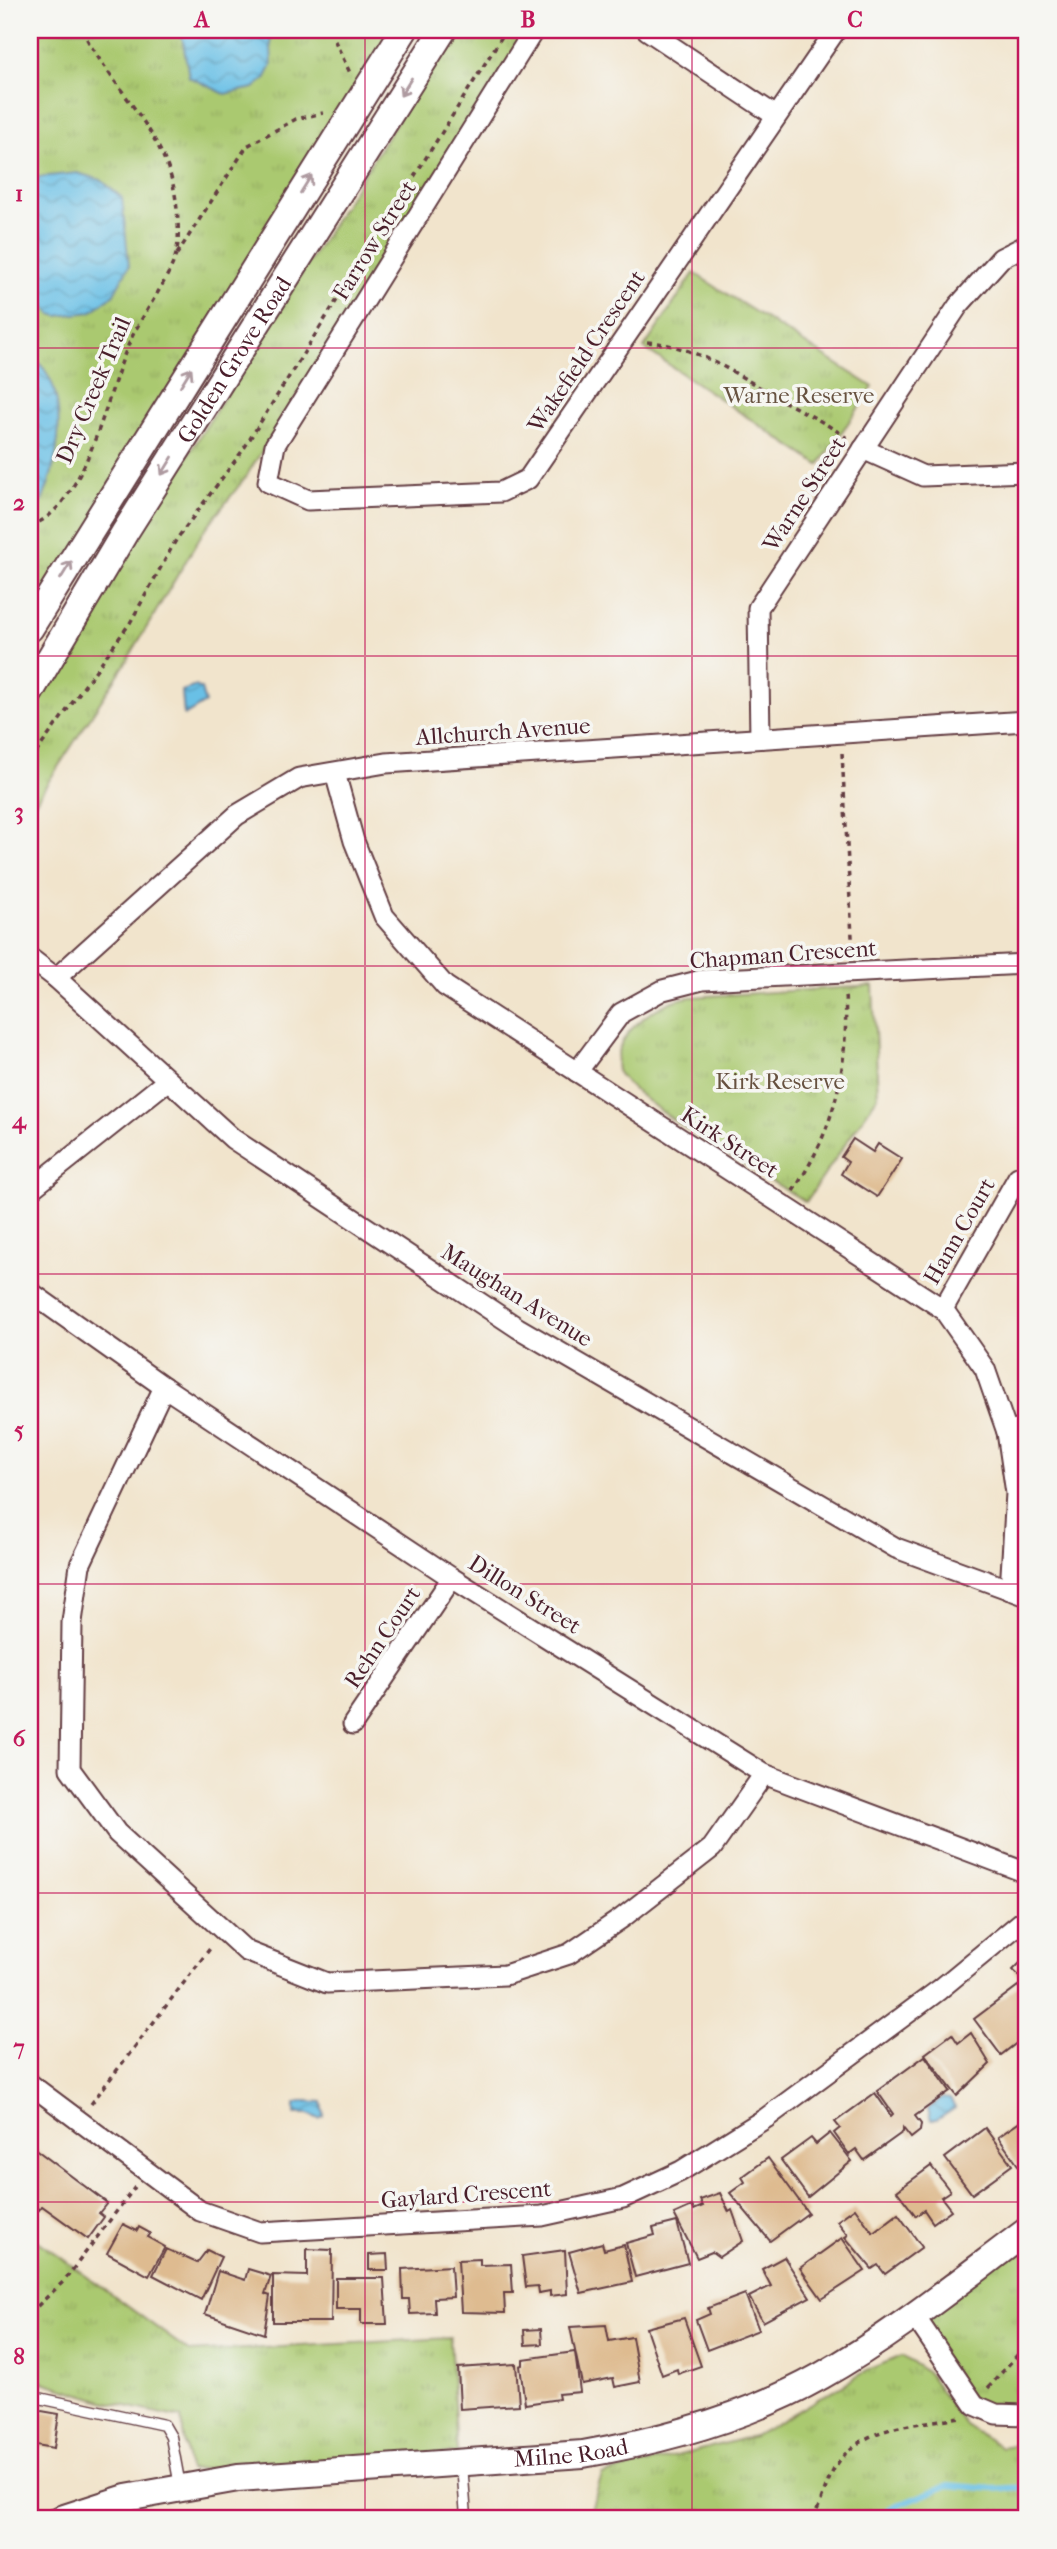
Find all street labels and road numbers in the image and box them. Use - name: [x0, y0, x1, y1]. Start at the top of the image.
- street label: Farrow Street: [327, 175, 422, 305]
- street label: Wakefield Crescent: [522, 265, 651, 438]
- street label: Golden Grove Road: [172, 271, 298, 448]
- street label: Dry Creek Trail: [50, 312, 137, 468]
- street label: Warne Street: [757, 432, 852, 558]
- street label: Allchurch Avenue: [414, 712, 591, 751]
- street label: Chapman Crescent: [689, 934, 877, 974]
- street label: Kirk Street: [676, 1101, 783, 1184]
- street label: Hann Court: [918, 1173, 1001, 1289]
- street label: Maughan Avenue: [436, 1238, 597, 1353]
- street label: Dillon Street: [464, 1549, 586, 1640]
- street label: Rehn Court: [339, 1581, 426, 1693]
- street label: Gaylard Crescent: [380, 2175, 552, 2214]
- street label: Milne Road: [513, 2433, 631, 2473]

